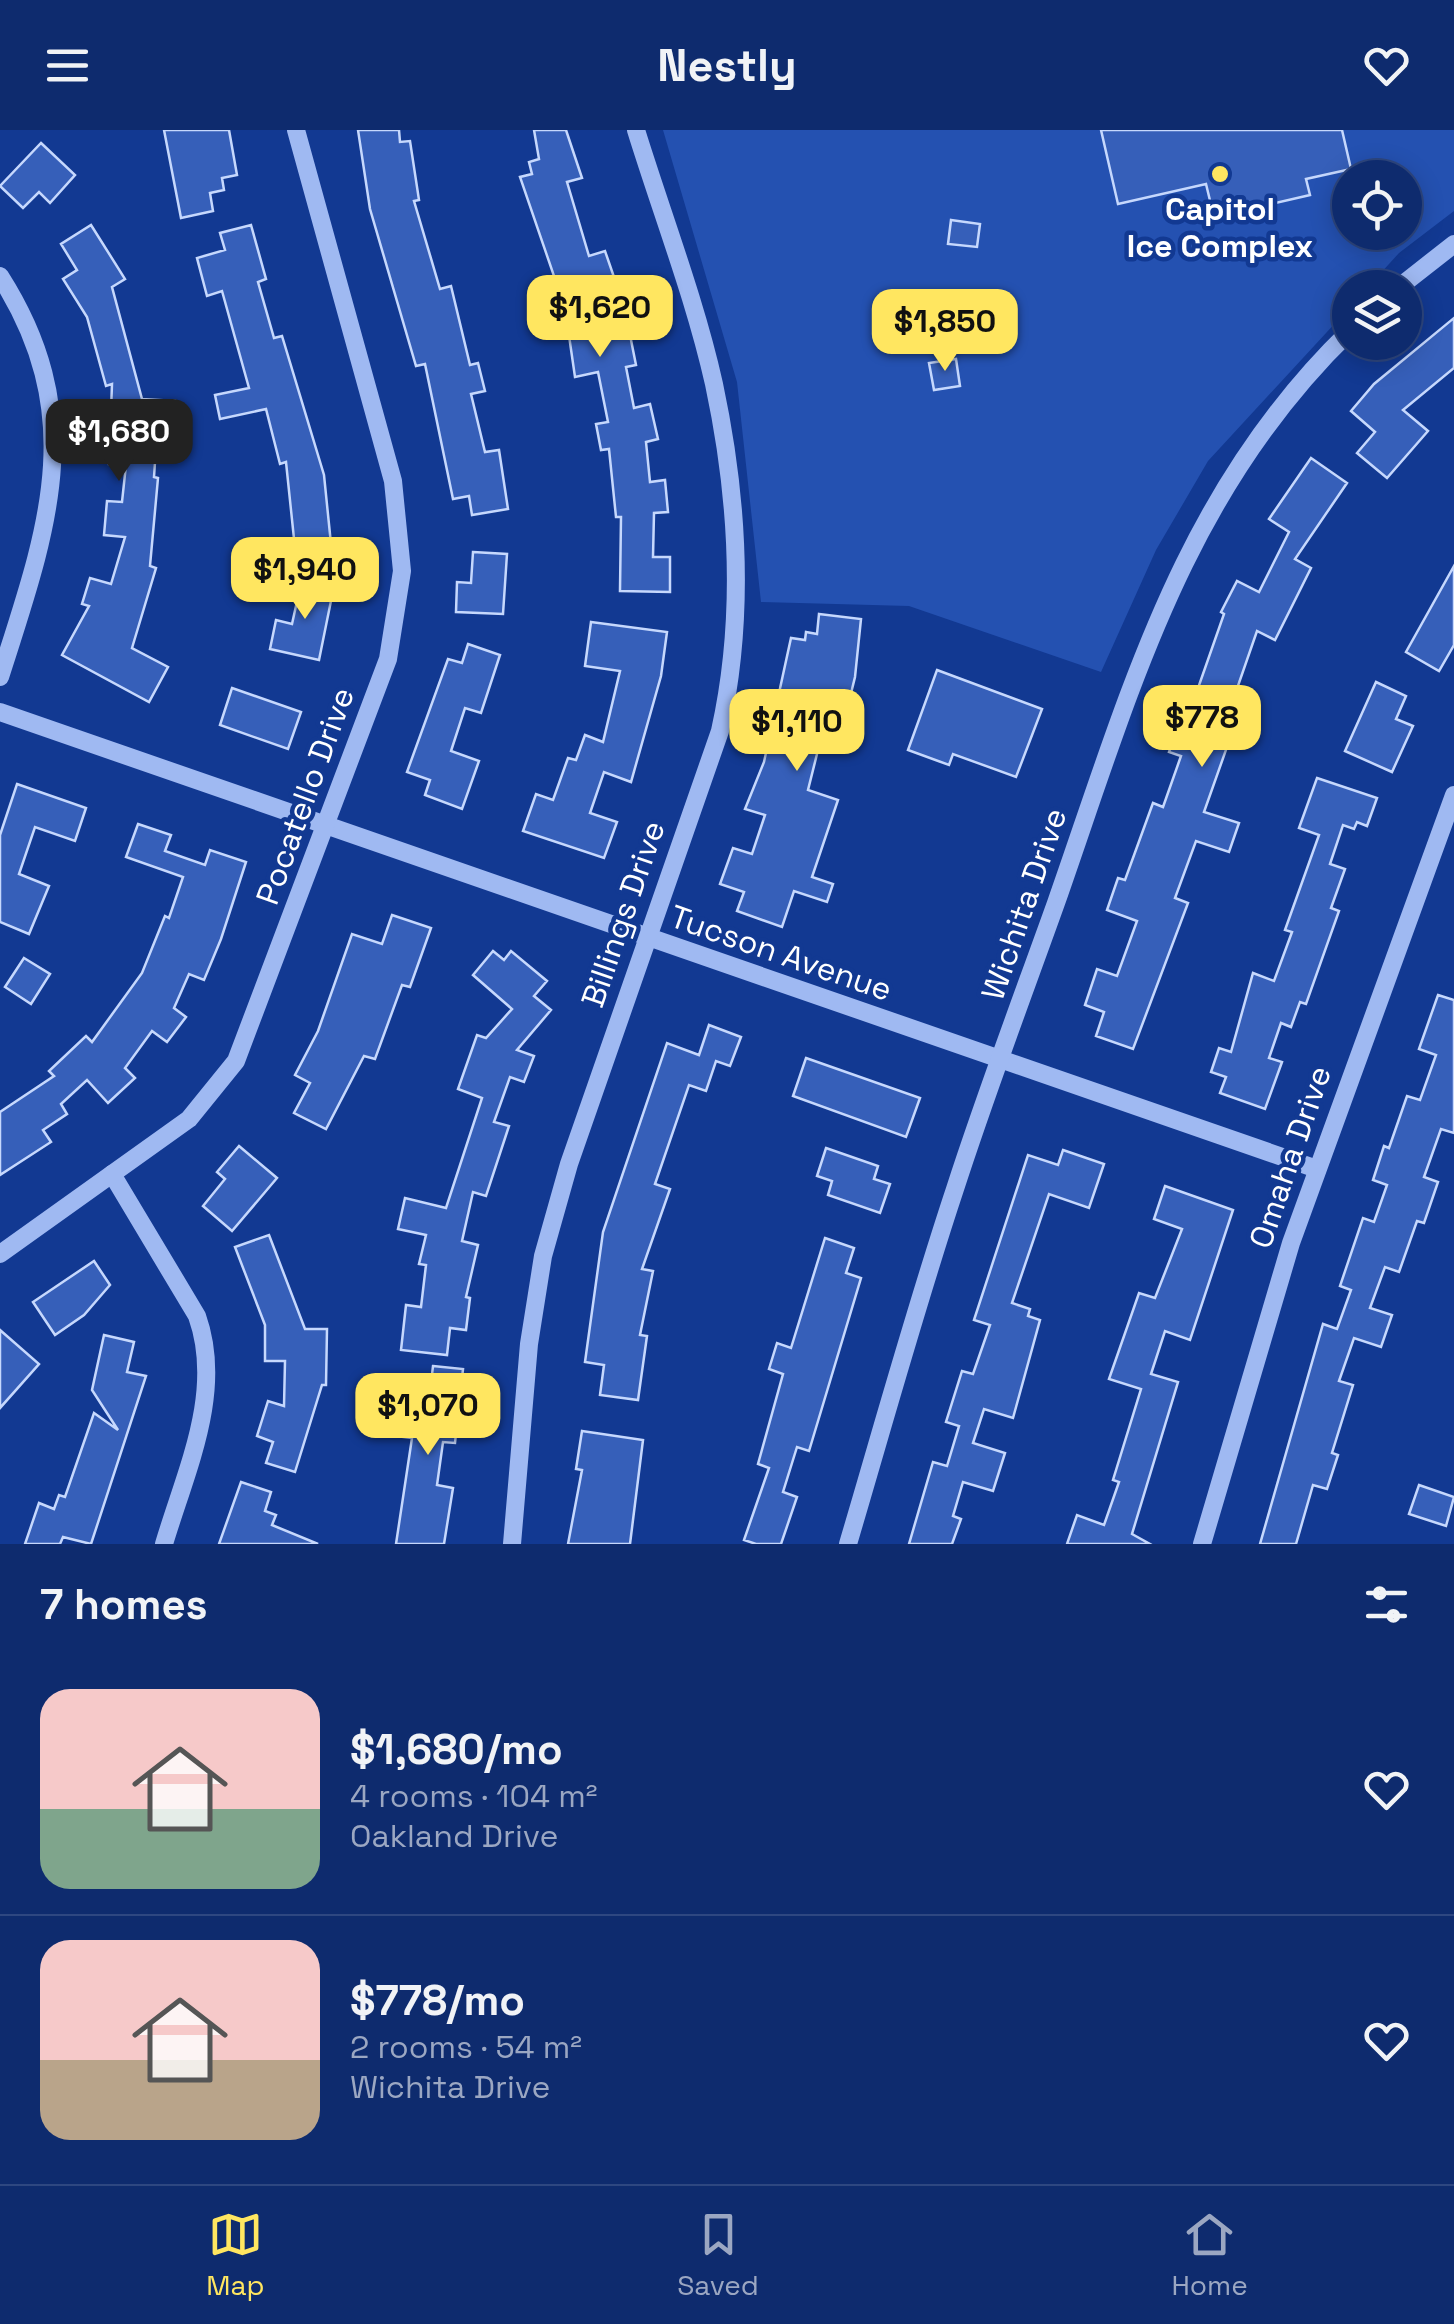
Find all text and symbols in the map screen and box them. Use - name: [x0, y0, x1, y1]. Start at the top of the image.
- text: Nestly: [657, 37, 797, 94]
- icon: menu: [40, 38, 95, 93]
- icon: heart: [1359, 38, 1414, 93]
- map controls: [1332, 160, 1422, 360]
- button: locate: [1332, 160, 1422, 250]
- marker: Capitol Ice Complex: [1209, 163, 1231, 185]
- place label: Capitol Ice Complex: [1127, 189, 1313, 266]
- button: layers: [1332, 270, 1422, 360]
- pin: $1,620: [519, 275, 681, 360]
- text: $1,620: [549, 287, 651, 327]
- pin: $1,850: [864, 289, 1026, 374]
- text: $1,850: [894, 301, 996, 341]
- pin: $1,680: [38, 399, 200, 484]
- text: $1,680: [68, 411, 170, 451]
- pin: $1,940: [224, 537, 386, 622]
- text: $1,940: [253, 549, 357, 589]
- street label: Pocatello Drive: [247, 682, 363, 910]
- pin: $778: [1143, 685, 1261, 770]
- pin: $1,110: [716, 689, 878, 774]
- text: $778: [1165, 697, 1239, 737]
- text: $1,110: [751, 701, 843, 741]
- street label: Wichita Drive: [972, 803, 1076, 1005]
- street label: Billings Drive: [572, 816, 674, 1012]
- street label: Tucson Avenue: [665, 896, 897, 1010]
- street label: Omaha Drive: [1240, 1061, 1340, 1253]
- pin: $1,070: [347, 1373, 509, 1458]
- text: $1,070: [377, 1385, 479, 1425]
- icon: filters: [1359, 1577, 1414, 1632]
- text: 7 homes: [40, 1578, 208, 1631]
- text: $1,680/mo: [350, 1723, 563, 1776]
- icon: home: [120, 1729, 240, 1849]
- icon: heart: [1359, 1762, 1414, 1817]
- text: 4 rooms · 104 m²: [350, 1776, 597, 1816]
- text: Oakland Drive: [350, 1816, 558, 1856]
- text: $778/mo: [350, 1974, 525, 2027]
- icon: home: [120, 1980, 240, 2100]
- icon: heart: [1359, 2013, 1414, 2068]
- text: 2 rooms · 54 m²: [350, 2027, 582, 2067]
- text: Wichita Drive: [350, 2067, 550, 2107]
- tab: Map: [206, 2207, 265, 2303]
- tab: Saved: [677, 2207, 759, 2303]
- tab: Home: [1171, 2207, 1248, 2303]

